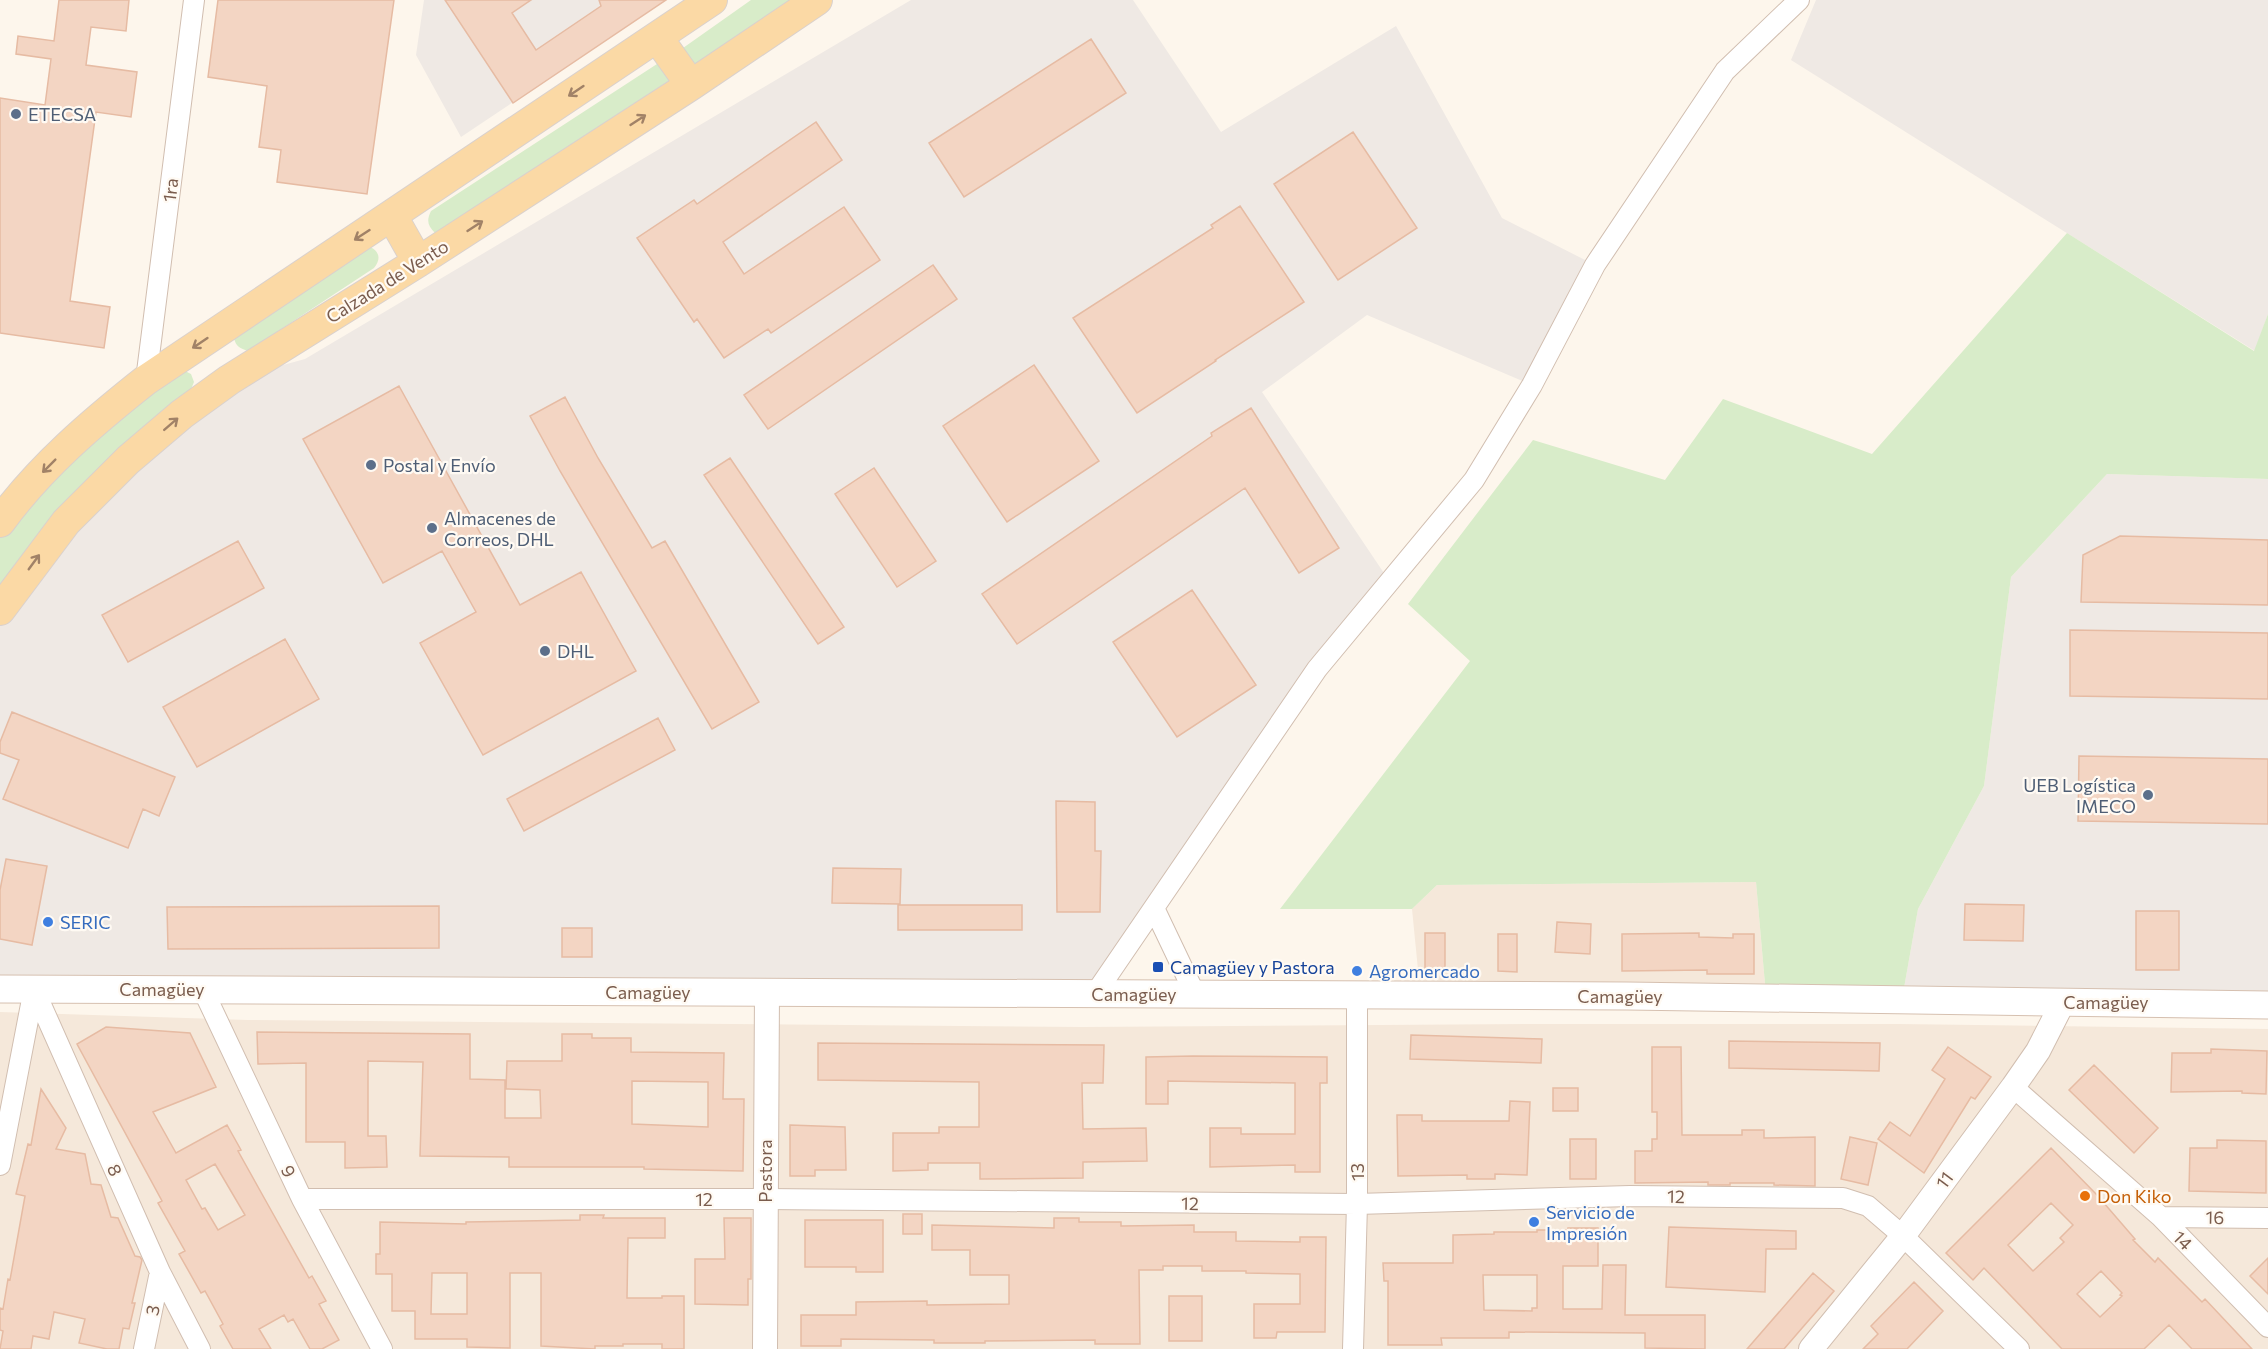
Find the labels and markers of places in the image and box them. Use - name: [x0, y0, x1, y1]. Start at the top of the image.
- place label: ETECSA: [28, 103, 96, 125]
- marker: ETECSA: [9, 107, 23, 121]
- place label: Postal y Envío: [383, 454, 496, 476]
- marker: Postal y Envío: [364, 458, 378, 472]
- place label: Almacenes de Correos, DHL: [444, 507, 556, 550]
- marker: Almacenes de Correos, DHL: [425, 521, 439, 535]
- place label: DHL: [557, 640, 594, 662]
- marker: DHL: [538, 644, 552, 658]
- place label: UEB Logística IMECO: [2023, 774, 2136, 817]
- marker: UEB Logística IMECO: [2141, 788, 2155, 802]
- place label: SERIC: [60, 911, 111, 933]
- marker: SERIC: [41, 915, 55, 929]
- place label: Camagüey y Pastora: [1170, 956, 1335, 978]
- marker: Camagüey y Pastora: [1151, 960, 1165, 974]
- place label: Agromercado: [1369, 960, 1480, 982]
- marker: Agromercado: [1350, 964, 1364, 978]
- place label: Don Kiko: [2097, 1185, 2172, 1207]
- marker: Don Kiko: [2078, 1189, 2092, 1203]
- place label: Servicio de Impresión: [1546, 1201, 1635, 1244]
- marker: Servicio de Impresión: [1527, 1215, 1541, 1229]

